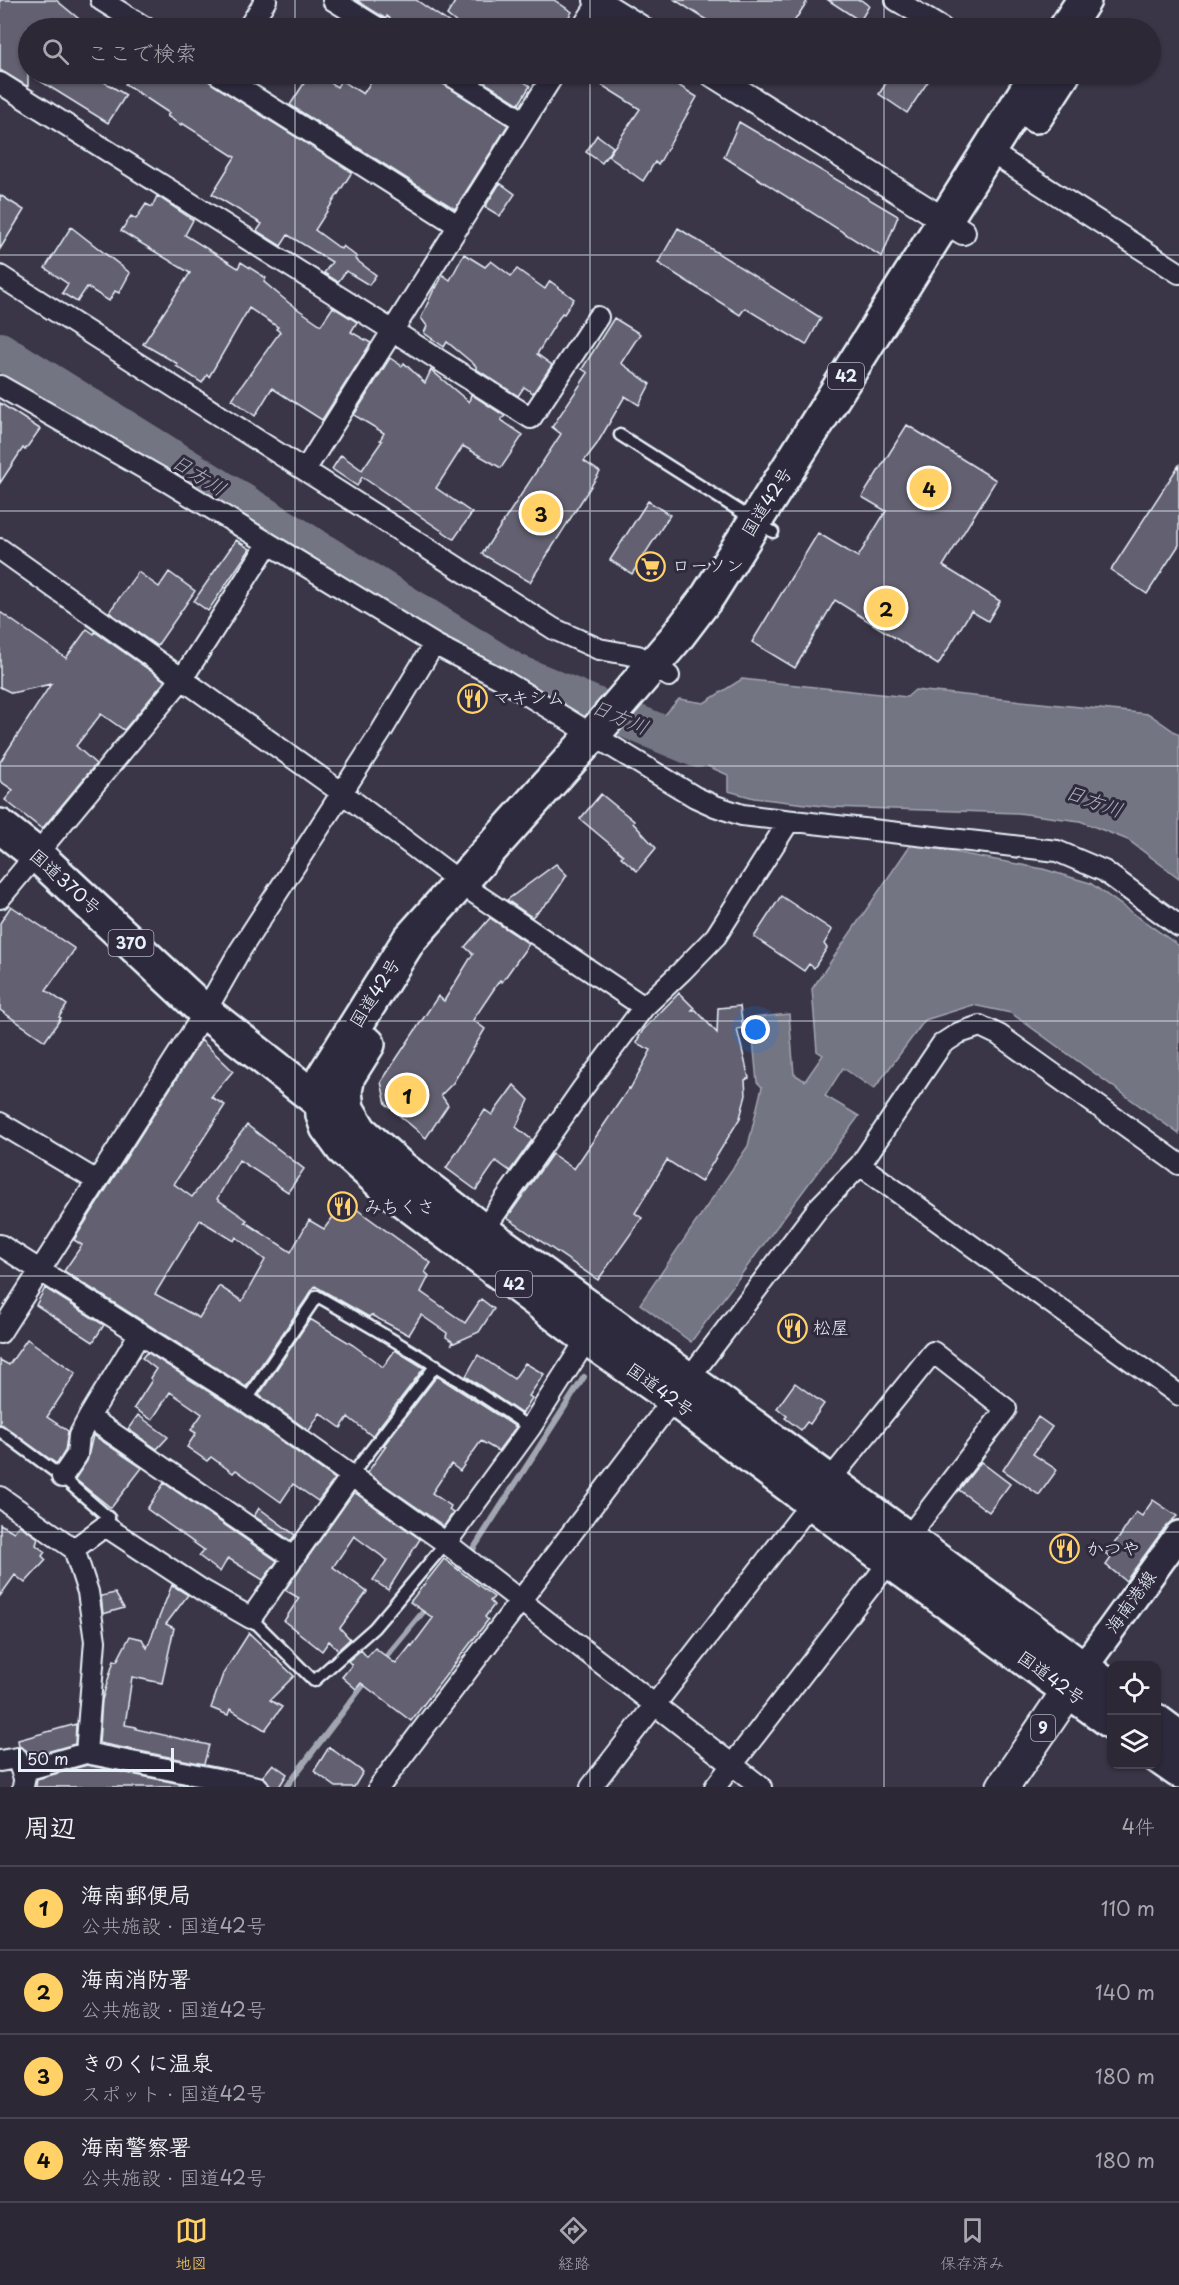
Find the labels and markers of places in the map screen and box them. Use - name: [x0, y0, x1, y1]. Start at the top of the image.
- pin: 4: [910, 466, 948, 510]
- pin: 3: [522, 490, 560, 536]
- supermarket icon: ローソン: [635, 550, 667, 582]
- place label: ローソン: [672, 551, 744, 578]
- pin: 2: [866, 586, 906, 630]
- restaurant icon: マキシム: [456, 682, 488, 714]
- place label: マキシム: [493, 683, 565, 710]
- pin: 1: [388, 1072, 426, 1118]
- restaurant icon: みちくさ: [327, 1191, 359, 1223]
- place label: みちくさ: [364, 1192, 435, 1219]
- restaurant icon: 松屋: [776, 1312, 808, 1344]
- place label: 松屋: [813, 1313, 849, 1340]
- restaurant icon: かつや: [1049, 1533, 1081, 1565]
- place label: かつや: [1086, 1534, 1140, 1561]

